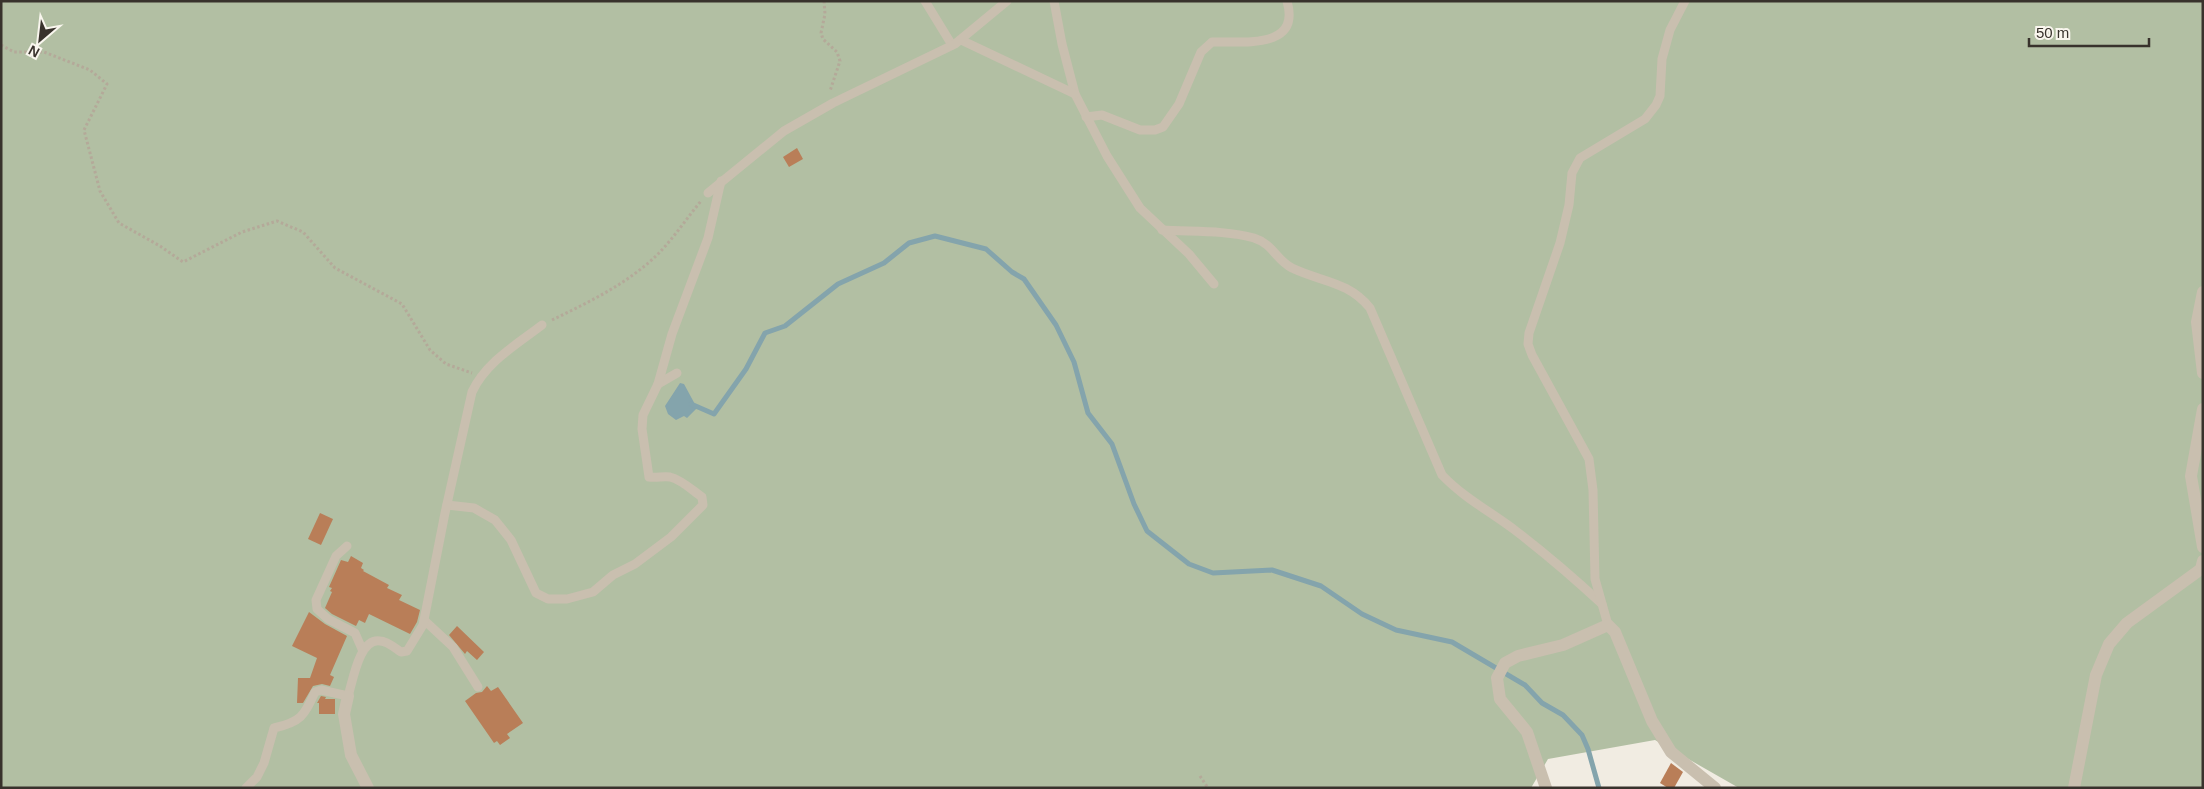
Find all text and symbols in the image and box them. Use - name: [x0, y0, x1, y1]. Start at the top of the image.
- north arrow: [15, 15, 65, 65]
- scale bar: [2029, 15, 2149, 47]
- text: 50 m: [2036, 24, 2069, 41]
- text: N: [26, 42, 42, 61]

